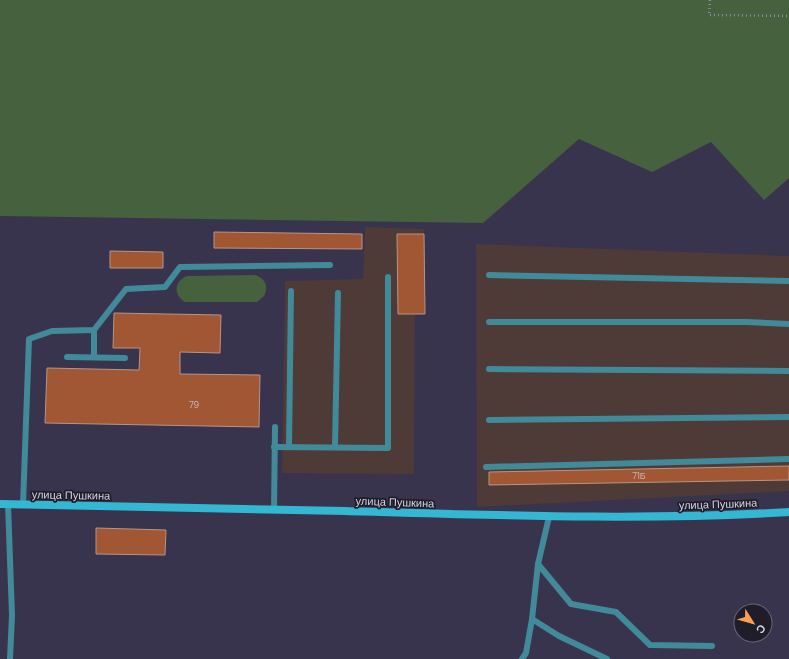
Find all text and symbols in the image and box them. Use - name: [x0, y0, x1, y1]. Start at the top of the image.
- house number: 79: [189, 399, 199, 411]
- house number: 71Б: [632, 470, 646, 482]
- street label: улица Пушкина: [32, 487, 111, 503]
- street label: улица Пушкина: [356, 494, 435, 510]
- street label: улица Пушкина: [679, 496, 758, 512]
- north arrow: [733, 603, 773, 643]
- text: С: [753, 622, 769, 636]

